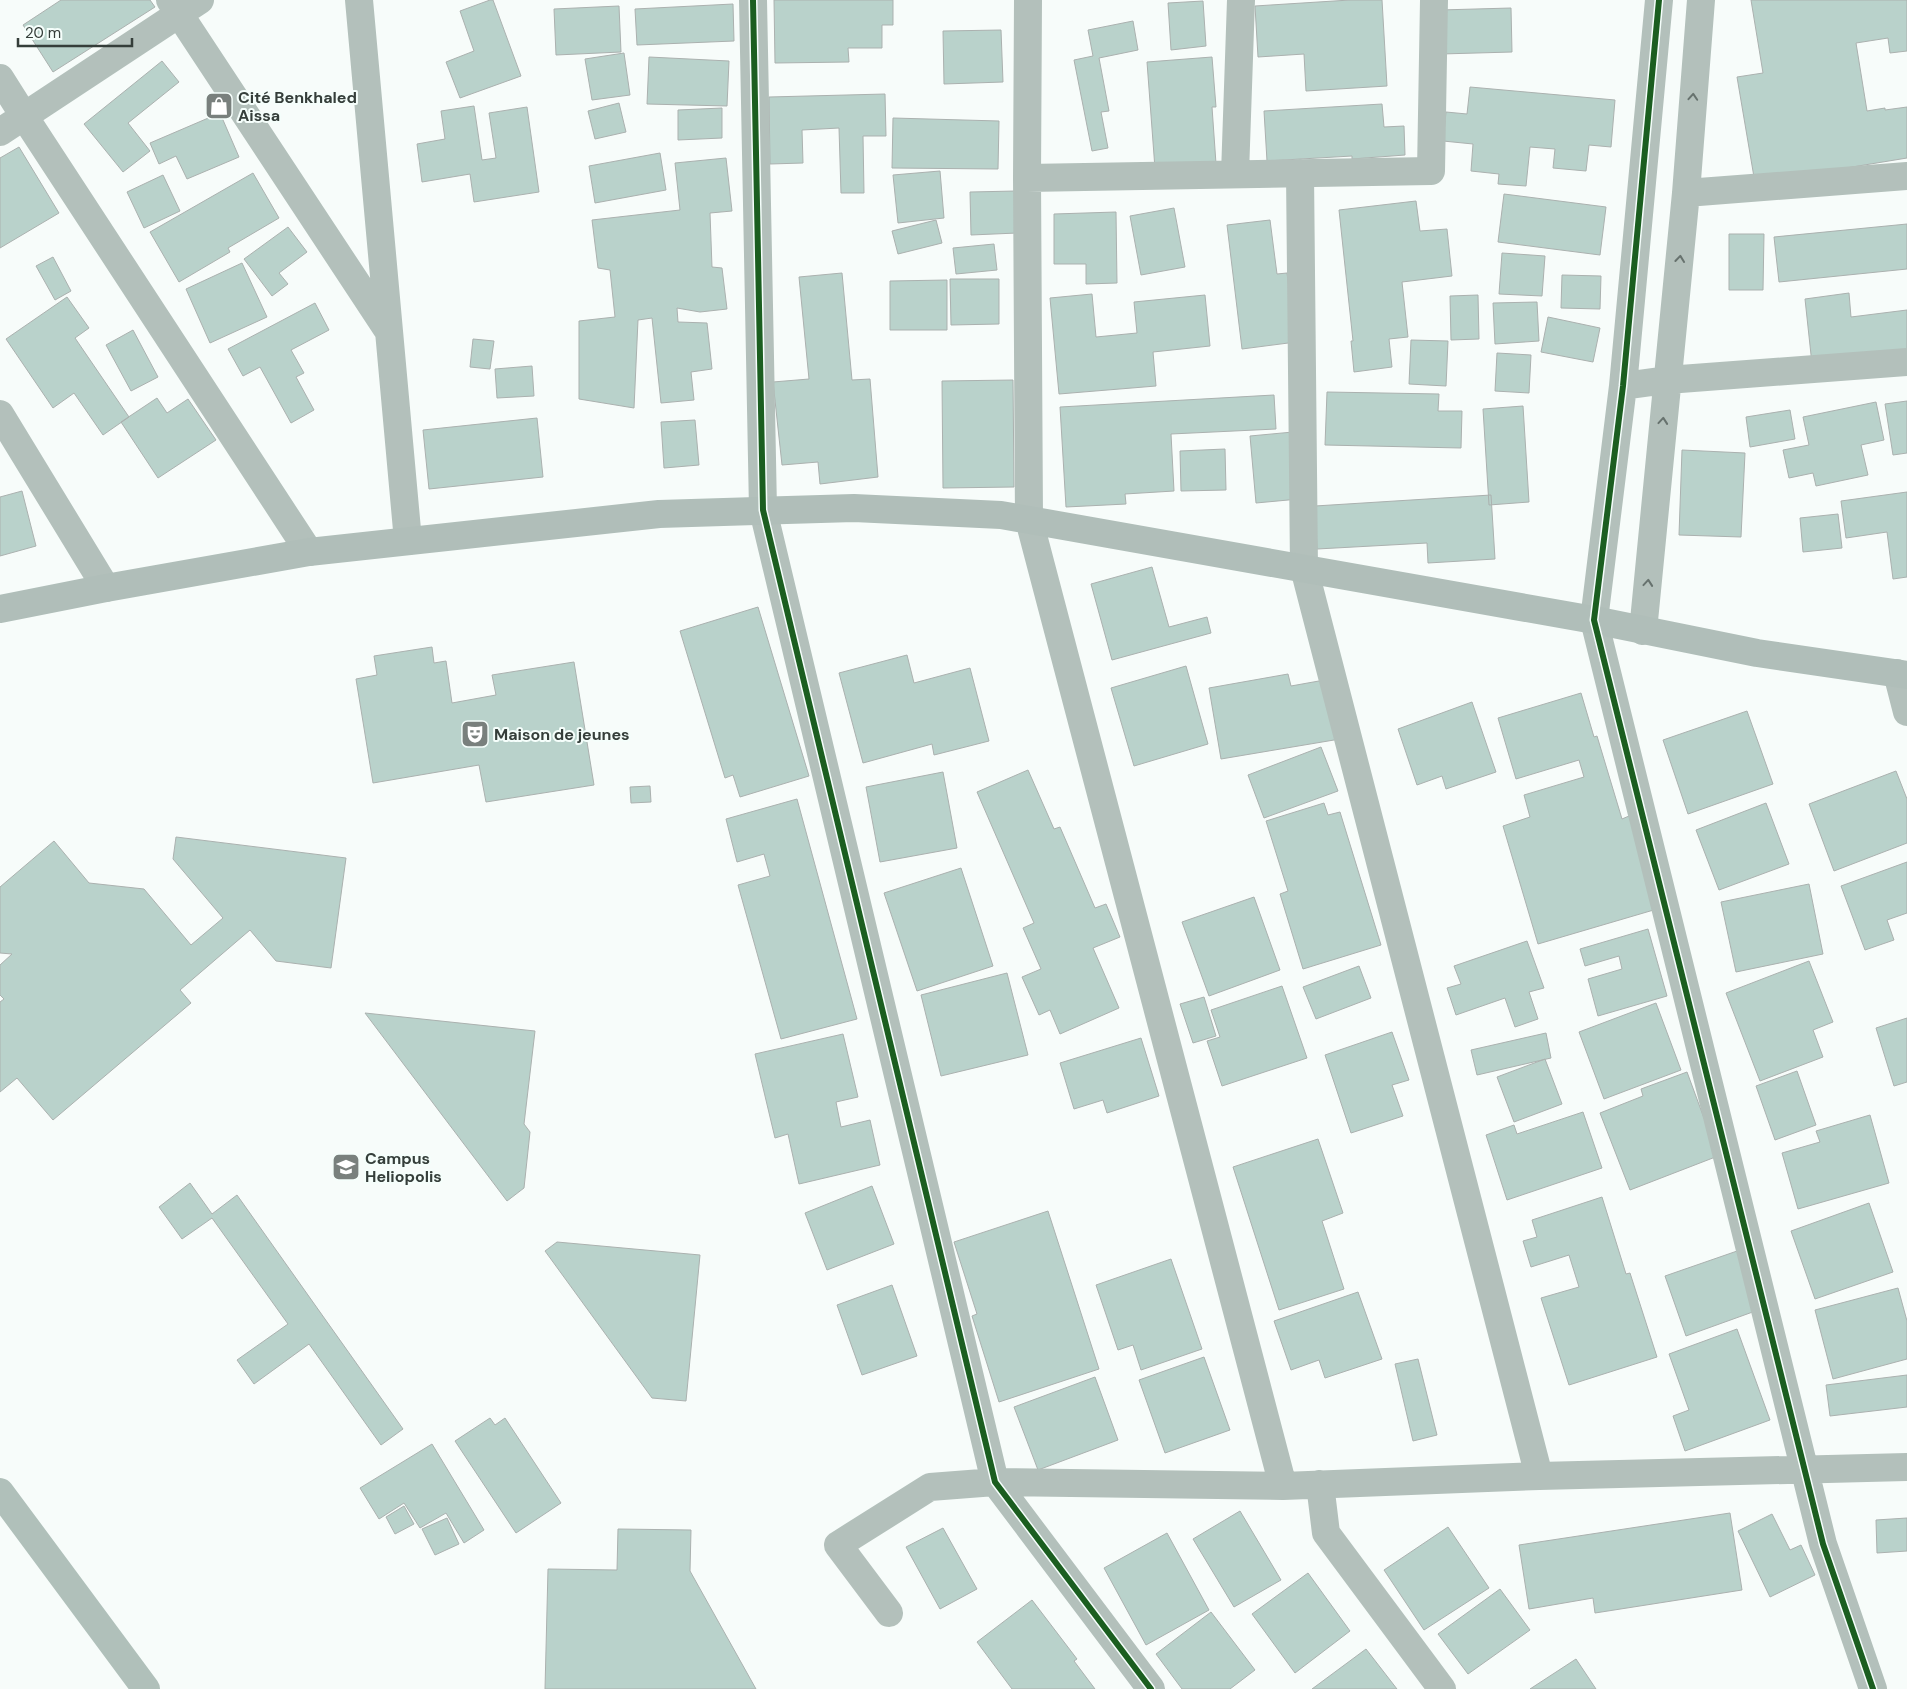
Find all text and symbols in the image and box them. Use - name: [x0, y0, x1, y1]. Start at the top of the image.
- scale bar: [18, 15, 131, 47]
- text: 20 m: [25, 23, 61, 43]
- place label: Cité Benkhaled Aissa: [238, 87, 357, 126]
- shop icon: Cité Benkhaled Aissa: [204, 91, 234, 121]
- one-way arrow: [1688, 93, 1699, 101]
- one-way arrow: [1674, 255, 1685, 263]
- one-way arrow: [1657, 417, 1668, 425]
- one-way arrow: [1642, 578, 1653, 586]
- theatre icon: Maison de jeunes: [460, 719, 490, 749]
- place label: Maison de jeunes: [494, 724, 630, 745]
- place label: Campus Heliopolis: [365, 1148, 442, 1187]
- school or university icon: Campus Heliopolis: [331, 1152, 361, 1182]

